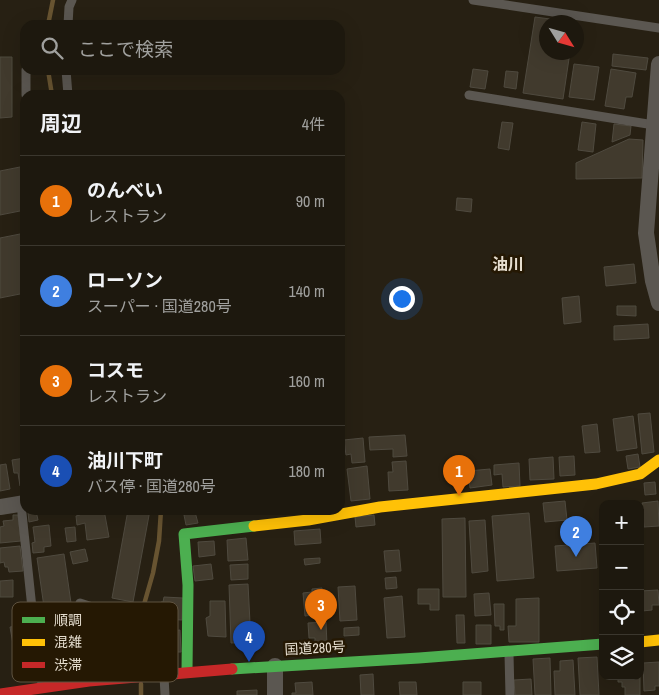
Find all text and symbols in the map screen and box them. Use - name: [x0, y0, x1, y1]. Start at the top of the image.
- north arrow: [539, 15, 584, 60]
- search box: [20, 20, 345, 75]
- icon: search: [38, 34, 66, 62]
- text: ここで検索: [78, 36, 173, 62]
- text: 周辺: [40, 109, 82, 138]
- text: 4件: [302, 113, 325, 135]
- text: のんべい: [87, 177, 163, 203]
- text: 1: [52, 190, 60, 212]
- text: 90 m: [296, 190, 325, 212]
- text: レストラン: [87, 205, 167, 227]
- district label: 油川: [492, 253, 524, 275]
- text: ローソン: [87, 267, 163, 293]
- text: 2: [52, 280, 60, 302]
- text: 140 m: [289, 280, 325, 302]
- your location: [389, 286, 415, 312]
- text: スーパー · 国道280号: [87, 295, 232, 317]
- text: コスモ: [87, 357, 144, 383]
- text: 3: [52, 370, 60, 392]
- text: 160 m: [289, 370, 325, 392]
- text: レストラン: [87, 385, 167, 407]
- text: 油川下町: [87, 447, 163, 473]
- pin: 1: [443, 455, 475, 496]
- text: 4: [52, 460, 60, 482]
- text: 180 m: [289, 460, 325, 482]
- text: バス停 · 国道280号: [87, 475, 216, 497]
- map controls: [599, 500, 644, 680]
- button: +: [599, 500, 644, 545]
- pin: 2: [560, 516, 592, 557]
- button: −: [599, 545, 644, 590]
- pin: 3: [305, 589, 337, 630]
- button: locate: [599, 590, 644, 635]
- legend: [12, 602, 178, 682]
- text: 順調: [54, 611, 82, 629]
- pin: 4: [233, 621, 265, 662]
- text: 混雑: [54, 633, 82, 651]
- button: layers: [599, 635, 644, 680]
- street label: 国道280号: [284, 637, 346, 659]
- text: 渋滞: [54, 656, 82, 674]

